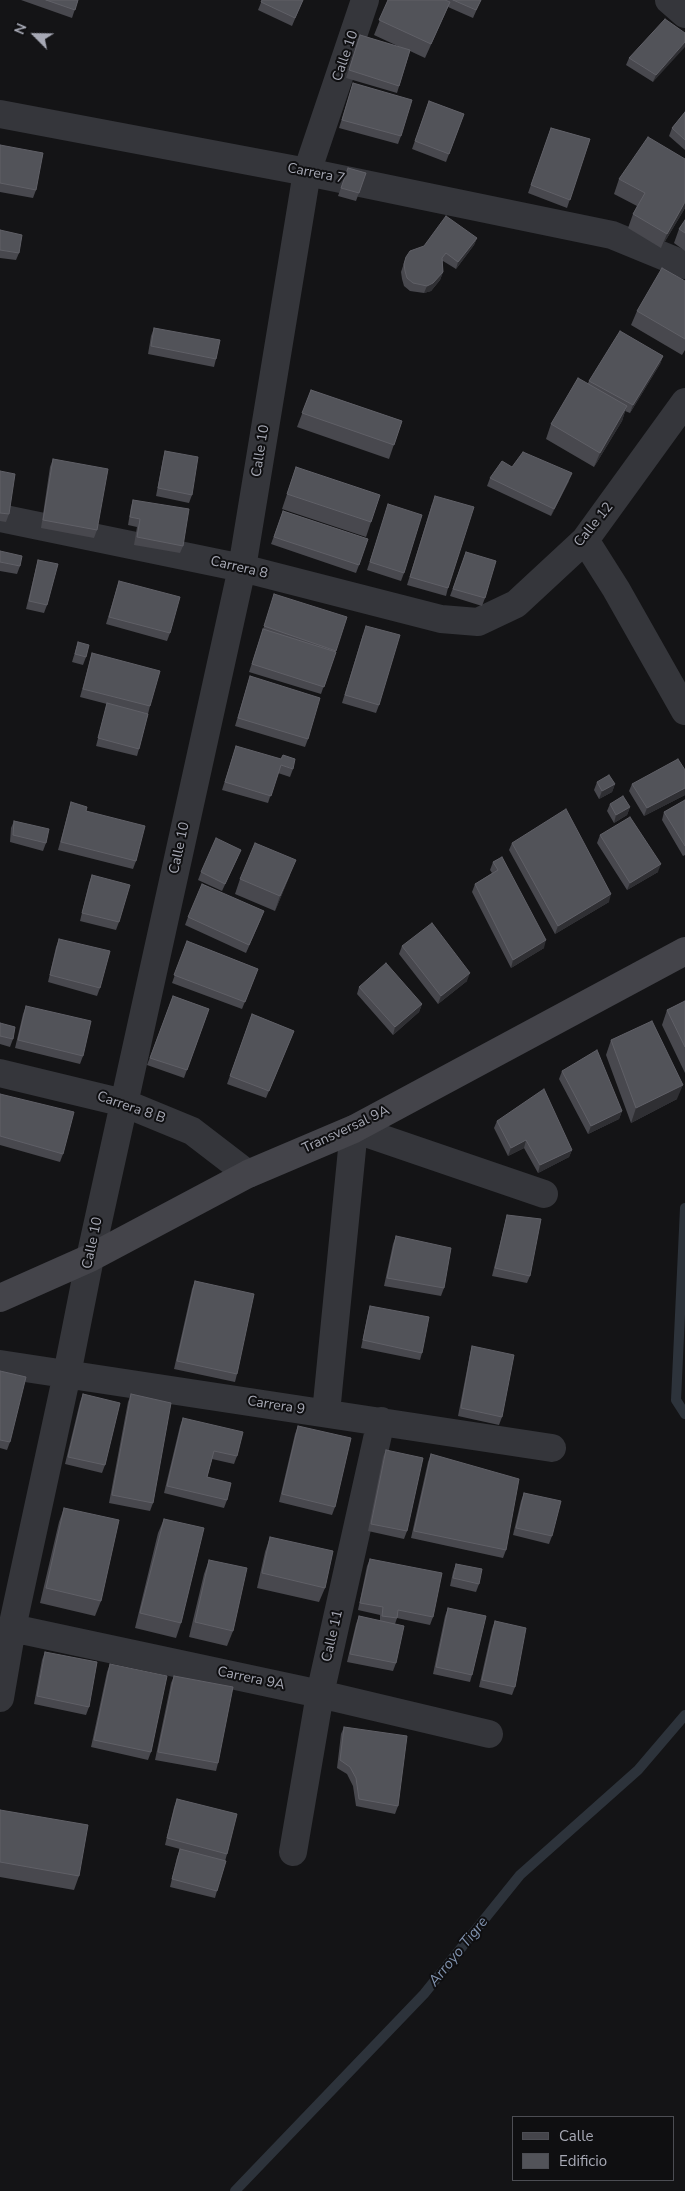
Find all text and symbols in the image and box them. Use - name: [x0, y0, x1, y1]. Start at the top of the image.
- north arrow: [10, 10, 60, 60]
- text: N: [10, 20, 32, 37]
- street label: Calle 10: [329, 28, 363, 84]
- street label: Carrera 7: [286, 160, 346, 188]
- street label: Calle 10: [249, 424, 273, 478]
- street label: Calle 12: [571, 499, 617, 551]
- street label: Carrera 8: [209, 553, 269, 583]
- street label: Calle 10: [166, 820, 194, 876]
- street label: Carrera 8 B: [95, 1088, 167, 1128]
- street label: Transversal 9A: [300, 1102, 392, 1158]
- street label: Calle 10: [79, 1215, 107, 1271]
- street label: Carrera 9: [246, 1393, 306, 1419]
- street label: Calle 11: [319, 1608, 347, 1664]
- street label: Carrera 9A: [216, 1664, 286, 1694]
- water label: Arroyo Tigre: [426, 1914, 492, 1990]
- legend: [512, 2116, 675, 2181]
- text: Calle: [559, 2126, 594, 2146]
- text: Edificio: [559, 2151, 607, 2171]

